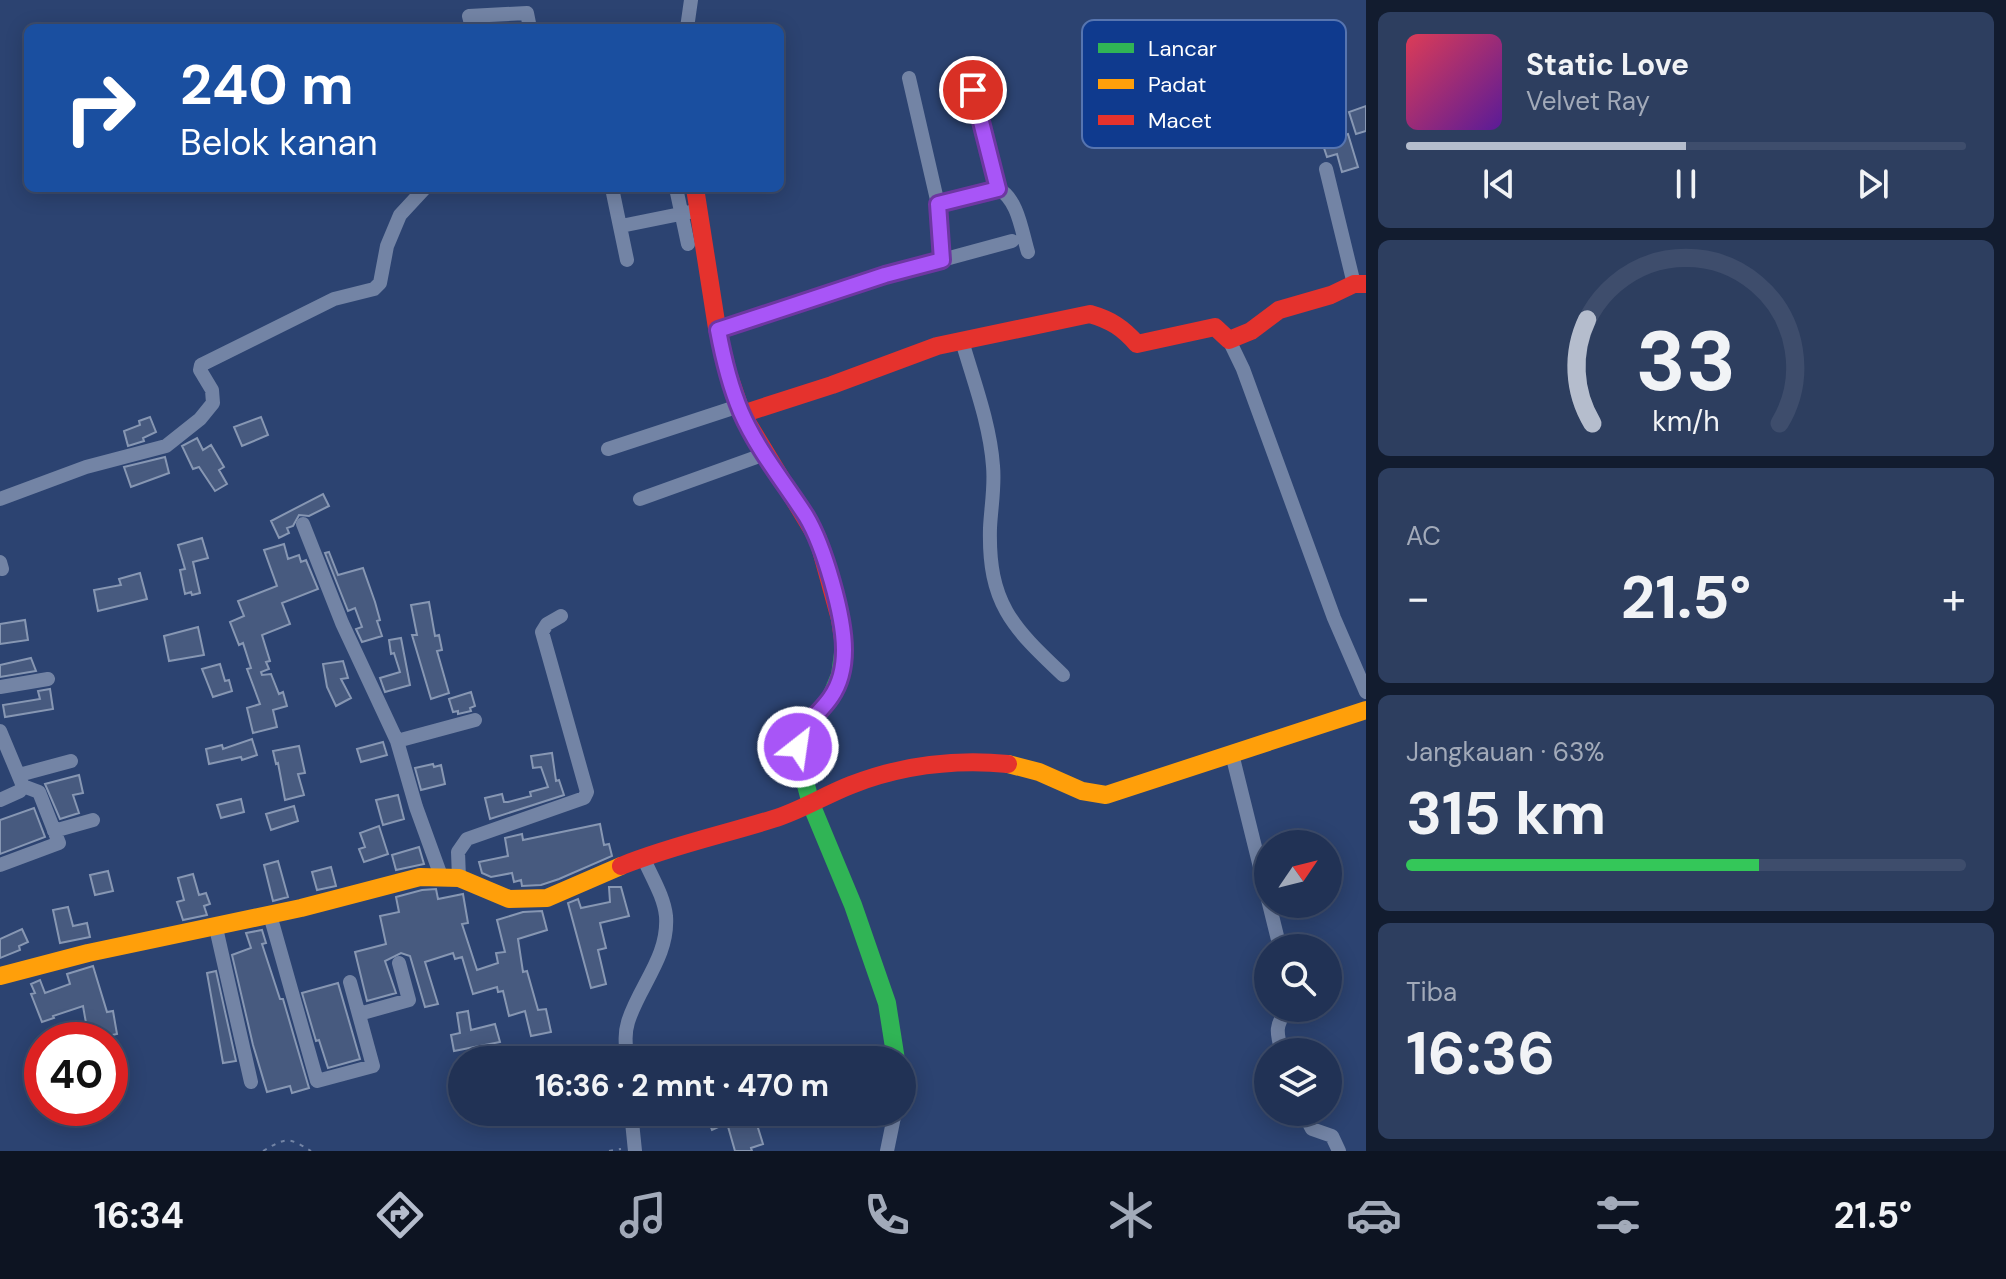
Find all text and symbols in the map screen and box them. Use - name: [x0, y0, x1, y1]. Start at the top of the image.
- legend: [1082, 20, 1346, 148]
- text: Lancar: [1148, 34, 1217, 63]
- text: Static Love: [1526, 45, 1689, 84]
- text: 240 m: [180, 48, 354, 121]
- icon: right: [48, 56, 152, 160]
- pin: [939, 56, 1007, 124]
- icon: arrive: [951, 68, 995, 112]
- text: Padat: [1148, 70, 1206, 99]
- text: Velvet Ray: [1526, 84, 1650, 118]
- text: Macet: [1148, 106, 1212, 135]
- text: Belok kanan: [180, 119, 378, 166]
- icon: previous: [1477, 162, 1521, 206]
- icon: pause: [1664, 162, 1708, 206]
- icon: next: [1851, 162, 1895, 206]
- text: 33: [1636, 306, 1736, 415]
- text: km/h: [1652, 403, 1720, 440]
- text: AC: [1406, 519, 1441, 553]
- text: 21.5°: [1621, 558, 1751, 637]
- text: −: [1406, 569, 1430, 627]
- text: +: [1942, 569, 1966, 627]
- position arrow: [756, 705, 840, 789]
- text: Jangkauan · 63%: [1406, 735, 1604, 769]
- text: 315 km: [1406, 774, 1606, 853]
- north arrow: [1254, 830, 1342, 918]
- map controls: [1254, 830, 1342, 1126]
- button: search: [1254, 934, 1342, 1022]
- text: Tiba: [1406, 975, 1457, 1009]
- text: 16:36: [1406, 1014, 1555, 1093]
- speed limit sign: 40: [24, 1022, 128, 1126]
- button: layers: [1254, 1038, 1342, 1126]
- text: 16:36 · 2 mnt · 470 m: [535, 1066, 829, 1105]
- icon: directions: [372, 1187, 428, 1243]
- icon: music: [615, 1187, 671, 1243]
- icon: phone: [859, 1187, 915, 1243]
- icon: climate: [1103, 1187, 1159, 1243]
- icon: car: [1346, 1187, 1402, 1243]
- icon: filters: [1590, 1187, 1646, 1243]
- text: 16:34: [94, 1192, 184, 1239]
- text: 21.5°: [1834, 1192, 1912, 1239]

